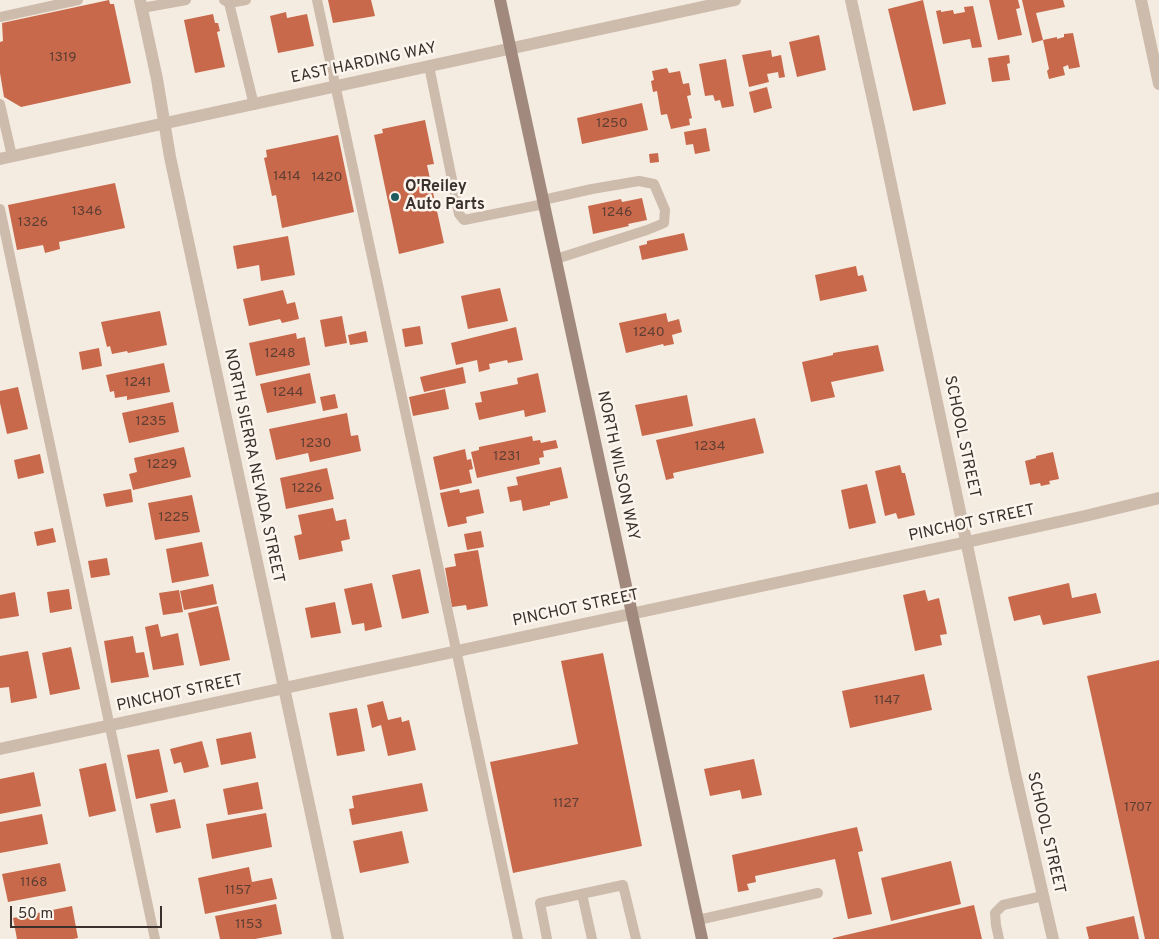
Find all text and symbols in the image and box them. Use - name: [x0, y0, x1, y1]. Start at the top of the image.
- street label: EAST HARDING WAY: [289, 39, 439, 89]
- house number: 1319: [49, 50, 77, 66]
- house number: 1250: [596, 116, 628, 132]
- house number: 1414: [273, 169, 301, 185]
- house number: 1420: [311, 170, 343, 186]
- place label: O'Reiley Auto Parts: [405, 178, 485, 216]
- marker: O'Reiley Auto Parts: [389, 191, 401, 203]
- house number: 1346: [72, 204, 102, 220]
- house number: 1246: [602, 205, 632, 221]
- house number: 1326: [18, 215, 48, 231]
- house number: 1240: [633, 325, 665, 341]
- house number: 1248: [265, 346, 295, 362]
- street label: NORTH SIERRA NEVADA STREET: [219, 347, 287, 585]
- street label: SCHOOL STREET: [939, 374, 983, 500]
- house number: 1241: [124, 375, 152, 391]
- house number: 1244: [272, 385, 304, 401]
- street label: NORTH WILSON WAY: [592, 389, 642, 543]
- house number: 1235: [136, 414, 166, 430]
- house number: 1230: [300, 436, 332, 452]
- house number: 1234: [695, 439, 725, 455]
- house number: 1231: [493, 449, 521, 465]
- house number: 1229: [147, 457, 177, 473]
- house number: 1226: [292, 481, 322, 497]
- street label: PINCHOT STREET: [907, 501, 1037, 547]
- house number: 1225: [158, 510, 190, 526]
- street label: PINCHOT STREET: [511, 586, 641, 632]
- street label: PINCHOT STREET: [115, 671, 245, 717]
- house number: 1147: [874, 693, 900, 709]
- street label: SCHOOL STREET: [1022, 770, 1068, 896]
- house number: 1127: [553, 796, 579, 812]
- house number: 1707: [1124, 800, 1152, 816]
- house number: 1168: [20, 875, 48, 891]
- house number: 1157: [225, 883, 251, 899]
- scale bar: [12, 896, 165, 928]
- text: 50 m: [18, 905, 53, 924]
- house number: 1153: [235, 917, 263, 933]

